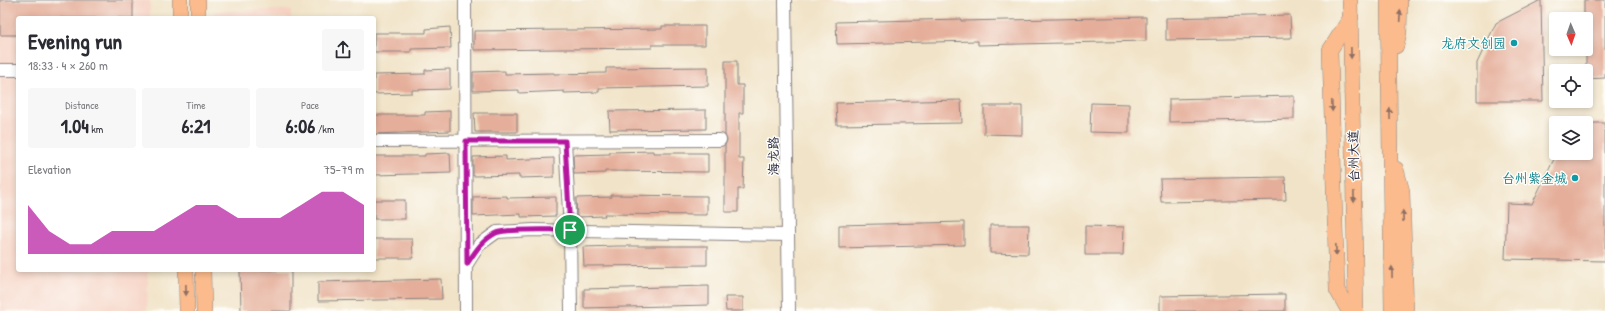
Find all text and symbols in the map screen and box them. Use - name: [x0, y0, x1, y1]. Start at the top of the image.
- one-way arrow: [1396, 10, 1403, 22]
- north arrow: [1549, 12, 1593, 56]
- map controls: [1549, 12, 1593, 160]
- text: Evening run: [28, 26, 122, 56]
- button: share: [322, 29, 364, 71]
- place label: 龙府文创园: [1441, 34, 1506, 52]
- marker: 龙府文创园: [1509, 38, 1519, 48]
- one-way arrow: [1348, 47, 1355, 59]
- text: 18:33 · 4 × 260 m: [28, 56, 108, 74]
- button: locate: [1549, 64, 1593, 108]
- text: Distance: [65, 98, 99, 112]
- text: Time: [186, 98, 206, 112]
- text: Pace: [301, 98, 319, 112]
- one-way arrow: [1329, 100, 1335, 113]
- one-way arrow: [1387, 107, 1393, 120]
- text: 1.04: [61, 112, 89, 139]
- text: 6:21: [181, 112, 211, 139]
- text: 6:06: [286, 112, 315, 139]
- button: layers: [1549, 116, 1593, 160]
- text: km: [89, 122, 103, 136]
- text: /km: [315, 122, 334, 136]
- street label: 台州大道: [1344, 130, 1362, 182]
- street label: 海龙路: [764, 136, 782, 176]
- text: Elevation: [28, 160, 71, 178]
- text: 75–79 m: [324, 160, 364, 178]
- place label: 台州紫金城: [1502, 169, 1567, 187]
- marker: 台州紫金城: [1570, 173, 1580, 183]
- one-way arrow: [1351, 191, 1357, 204]
- one-way arrow: [1399, 210, 1406, 222]
- pin: [553, 213, 587, 247]
- icon: arrive: [559, 219, 581, 241]
- one-way arrow: [1333, 244, 1339, 257]
- one-way arrow: [1388, 266, 1395, 278]
- one-way arrow: [183, 284, 189, 297]

